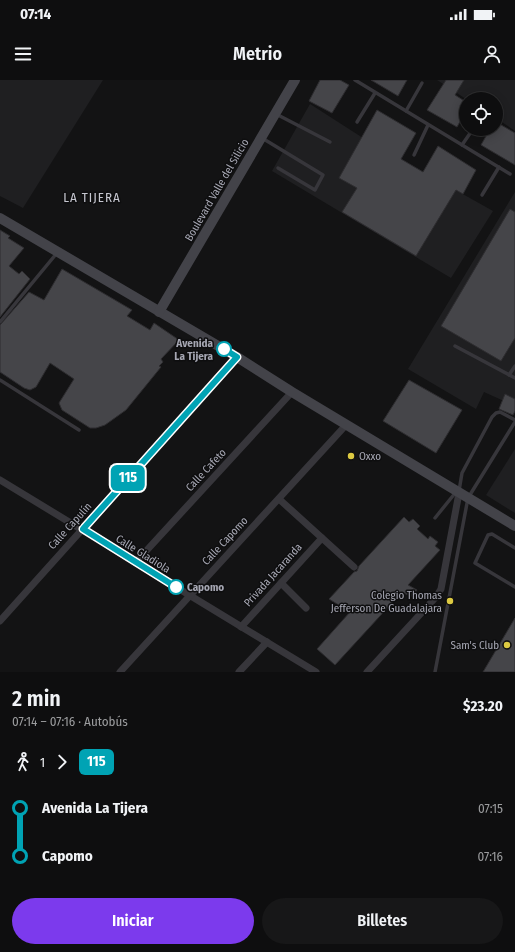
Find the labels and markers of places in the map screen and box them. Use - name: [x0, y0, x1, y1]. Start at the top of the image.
- place label: Avenida La Tijera: [174, 337, 214, 363]
- marker: Avenida La Tijera: [216, 341, 232, 357]
- place label: Oxxo: [359, 450, 381, 463]
- marker: Oxxo: [346, 451, 356, 461]
- marker: Capomo: [168, 579, 184, 595]
- place label: Capomo: [187, 581, 224, 594]
- place label: Colegio Thomas Jefferson De Guadalajara: [331, 589, 442, 615]
- marker: Colegio Thomas Jefferson De Guadalajara: [445, 596, 455, 606]
- place label: Sam's Club: [450, 639, 499, 652]
- marker: Sam's Club: [502, 640, 512, 650]

